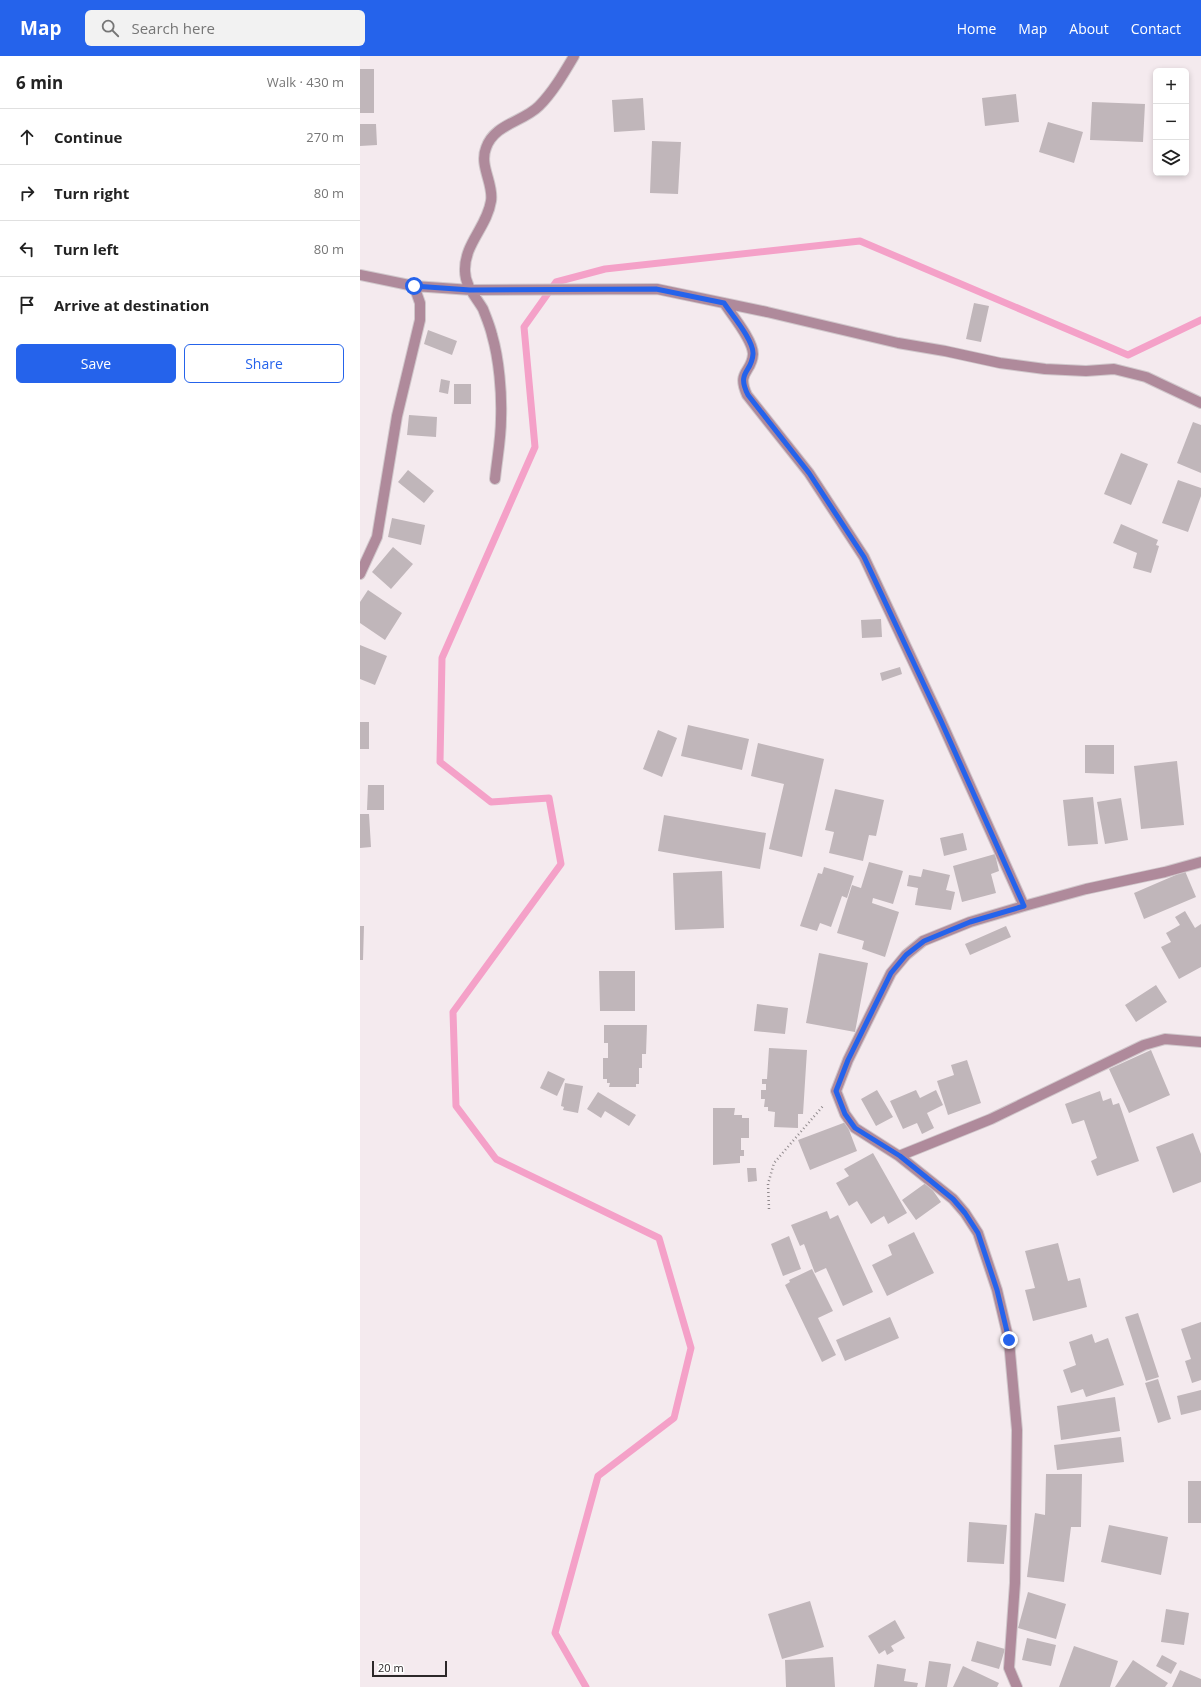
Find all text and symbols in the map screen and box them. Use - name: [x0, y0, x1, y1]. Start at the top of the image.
- search box: [85, 10, 365, 46]
- text: Map: [20, 15, 61, 41]
- icon: search: [99, 17, 121, 39]
- text: Search here: [131, 18, 215, 38]
- text: Home: [957, 19, 996, 38]
- text: Map: [1018, 19, 1047, 38]
- text: About: [1069, 19, 1109, 38]
- text: Contact: [1131, 19, 1181, 38]
- map controls: [1153, 68, 1189, 176]
- button: +: [1153, 68, 1189, 104]
- text: 6 min: [16, 71, 63, 94]
- text: Walk · 430 m: [267, 73, 344, 91]
- button: −: [1153, 104, 1189, 140]
- icon: ahead: [16, 126, 38, 148]
- text: Continue: [54, 127, 122, 147]
- text: 270 m: [306, 128, 344, 146]
- button: layers: [1153, 140, 1189, 176]
- icon: right: [16, 182, 38, 204]
- text: Turn right: [54, 183, 129, 203]
- text: 80 m: [314, 184, 344, 202]
- icon: left: [16, 238, 38, 260]
- text: Turn left: [54, 239, 119, 259]
- text: 80 m: [314, 240, 344, 258]
- route start: [405, 277, 423, 295]
- icon: arrive: [16, 294, 38, 316]
- text: Arrive at destination: [54, 295, 209, 315]
- button: Save: [16, 344, 176, 383]
- button: Share: [184, 344, 344, 383]
- route end: [1000, 1331, 1018, 1349]
- scale bar: [372, 1659, 447, 1678]
- text: 20 m: [378, 1660, 404, 1675]

